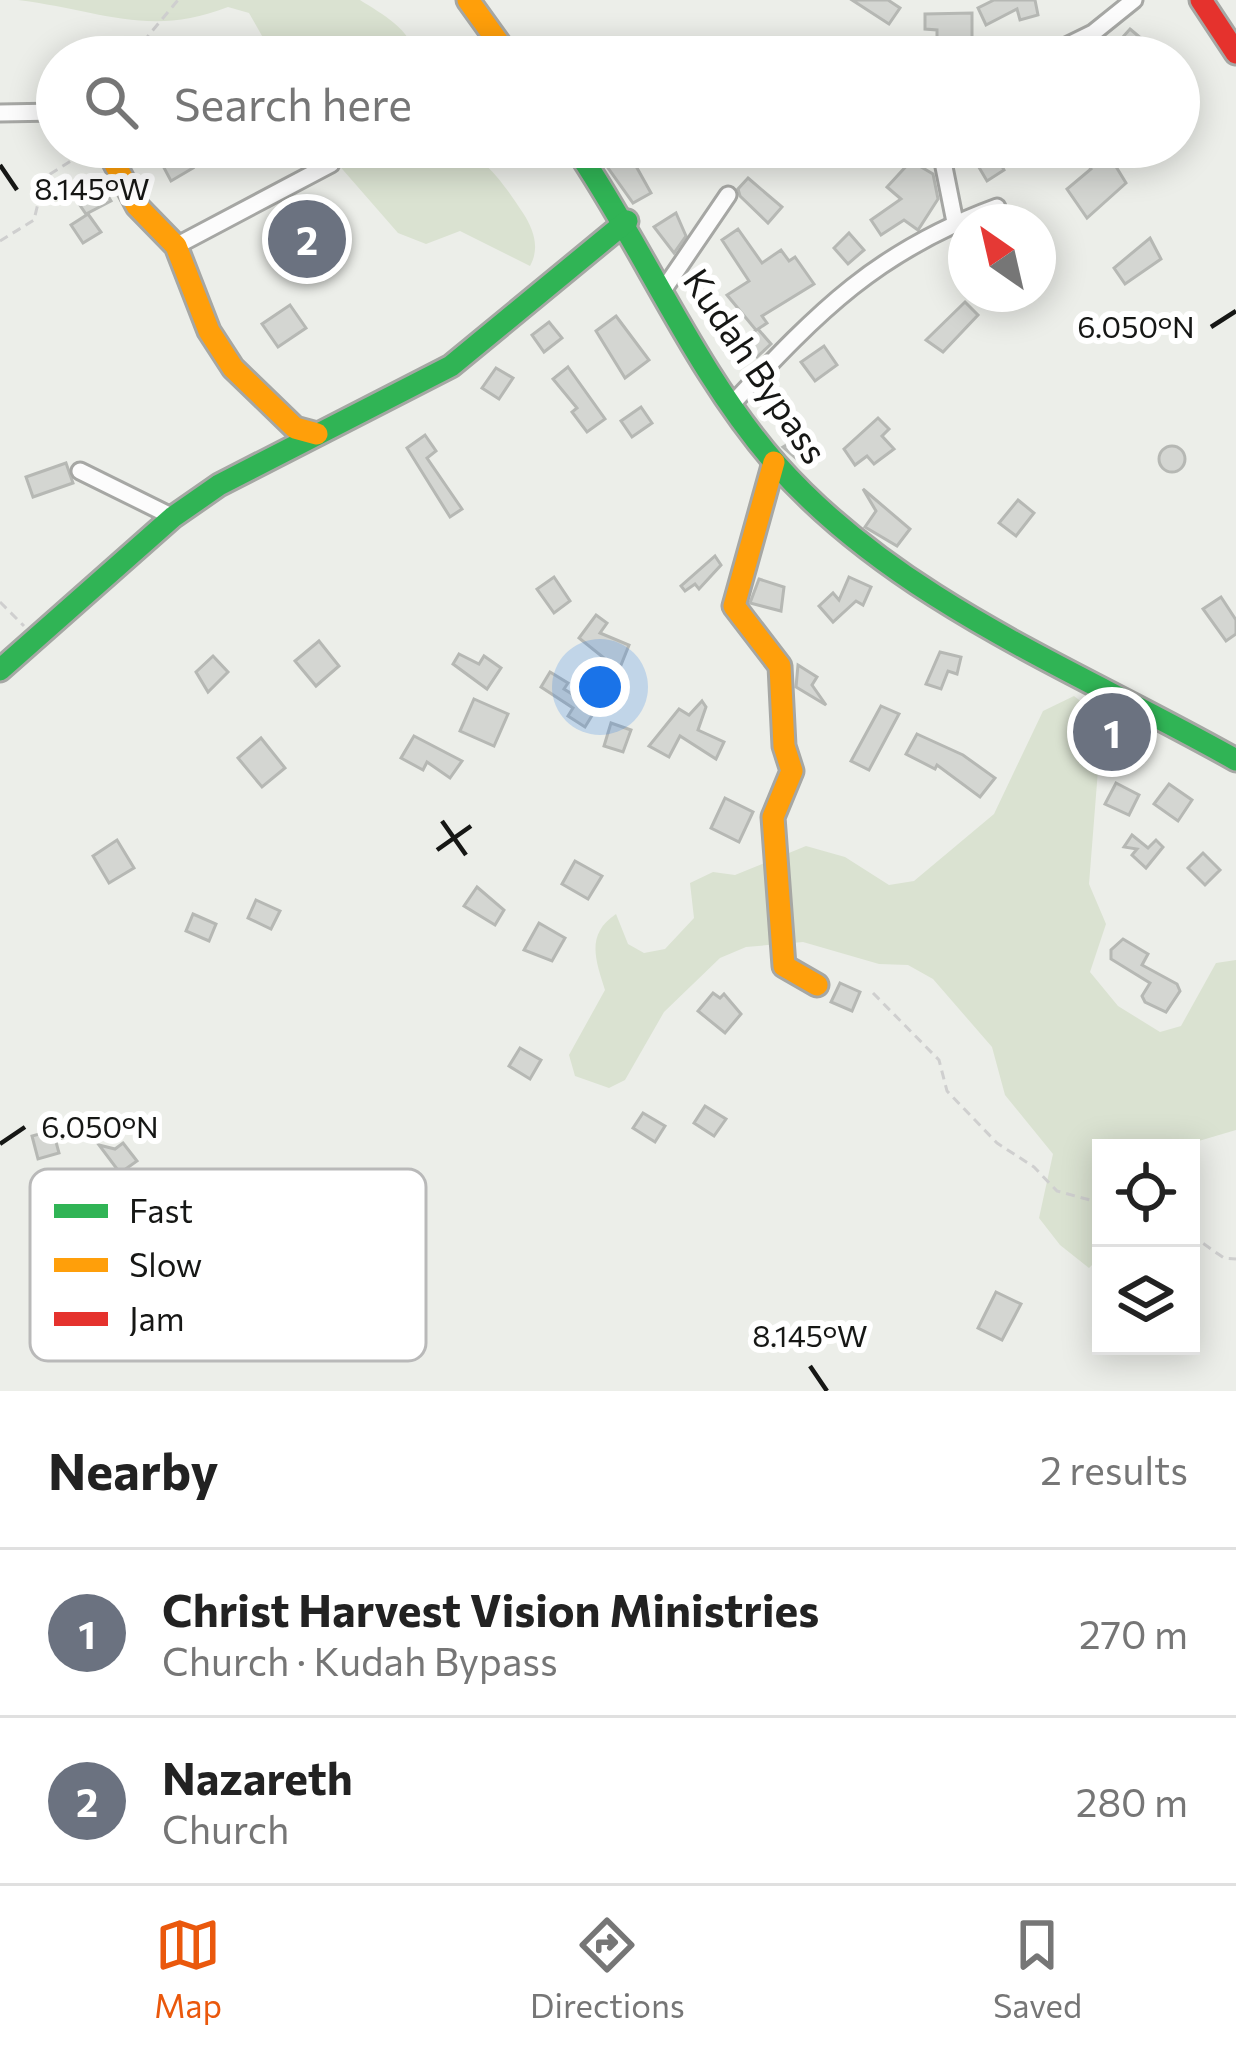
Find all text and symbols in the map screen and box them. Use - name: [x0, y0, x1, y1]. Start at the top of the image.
- search box: [36, 36, 1200, 168]
- icon: search: [78, 69, 144, 135]
- text: Search here: [174, 75, 412, 130]
- text: 8.145°W: [34, 169, 150, 206]
- pin: 2: [268, 194, 346, 284]
- north arrow: [948, 204, 1056, 312]
- street label: Kudah Bypass: [676, 259, 838, 471]
- text: 6.050°N: [1077, 307, 1195, 344]
- your location: [570, 657, 630, 717]
- pin: 1: [1073, 687, 1151, 777]
- text: 6.050°N: [41, 1107, 159, 1144]
- map controls: [1092, 1139, 1200, 1355]
- button: locate: [1092, 1139, 1200, 1247]
- legend: [30, 1169, 426, 1361]
- text: Fast: [129, 1189, 193, 1230]
- text: Slow: [129, 1243, 202, 1284]
- button: layers: [1092, 1247, 1200, 1355]
- text: Jam: [129, 1297, 185, 1338]
- text: 8.145°W: [752, 1316, 868, 1353]
- text: Nearby: [48, 1438, 218, 1501]
- text: 2 results: [1040, 1445, 1188, 1493]
- text: Christ Harvest Vision Ministries: [162, 1581, 819, 1636]
- text: 1: [78, 1609, 96, 1657]
- text: 270 m: [1079, 1609, 1188, 1657]
- text: Church · Kudah Bypass: [162, 1636, 558, 1684]
- text: Nazareth: [162, 1749, 353, 1804]
- text: 2: [76, 1777, 98, 1825]
- text: 280 m: [1076, 1777, 1188, 1825]
- text: Church: [162, 1804, 289, 1852]
- tab: Map: [154, 1912, 222, 2025]
- tab: Directions: [530, 1912, 685, 2025]
- tab: Saved: [993, 1912, 1082, 2025]

